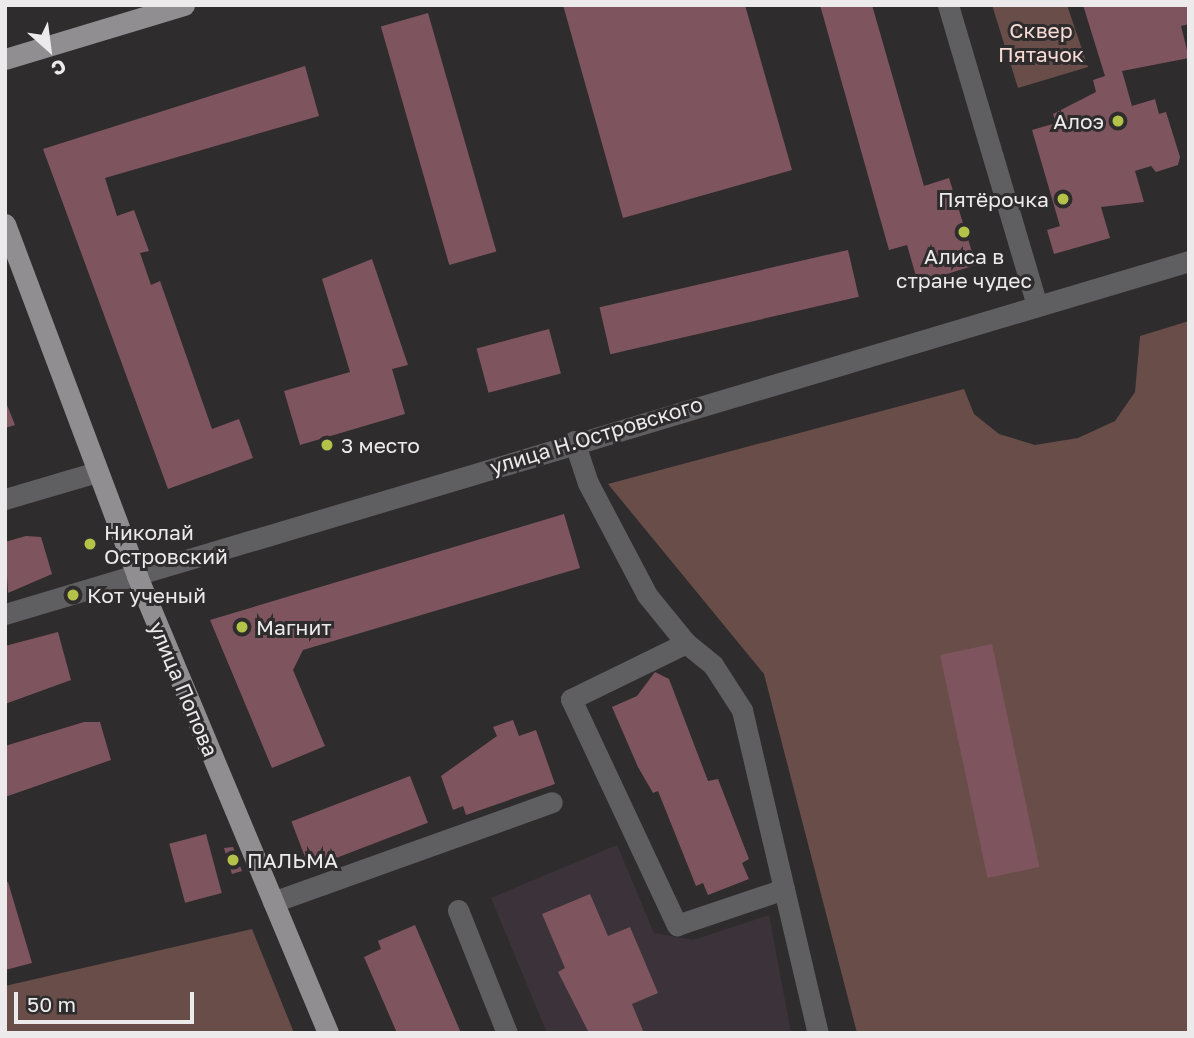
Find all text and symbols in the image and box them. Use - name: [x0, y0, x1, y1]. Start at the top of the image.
- north arrow: [14, 14, 84, 84]
- park label: Сквер Пятачок: [998, 17, 1084, 67]
- text: С: [48, 55, 70, 81]
- place label: Алоэ: [1053, 108, 1104, 134]
- marker: Алоэ: [1110, 113, 1126, 129]
- place label: Пятёрочка: [938, 186, 1049, 212]
- marker: Пятёрочка: [1055, 191, 1071, 207]
- marker: Алиса в стране чудес: [956, 224, 972, 240]
- place label: Алиса в стране чудес: [896, 243, 1032, 293]
- street label: улица Н.Островского: [487, 391, 705, 479]
- place label: 3 место: [341, 432, 420, 458]
- marker: 3 место: [319, 437, 335, 453]
- place label: Николай Островский: [104, 519, 228, 569]
- marker: Николай Островский: [82, 536, 98, 552]
- place label: Кот ученый: [87, 582, 206, 608]
- marker: Кот ученый: [65, 587, 81, 603]
- place label: Магнит: [256, 614, 331, 640]
- street label: улица Попова: [144, 618, 224, 760]
- marker: Магнит: [234, 619, 250, 635]
- place label: ПАЛЬМА: [247, 847, 338, 873]
- marker: ПАЛЬМА: [225, 852, 241, 868]
- scale bar: [18, 978, 198, 1022]
- text: 50 m: [27, 991, 76, 1017]

